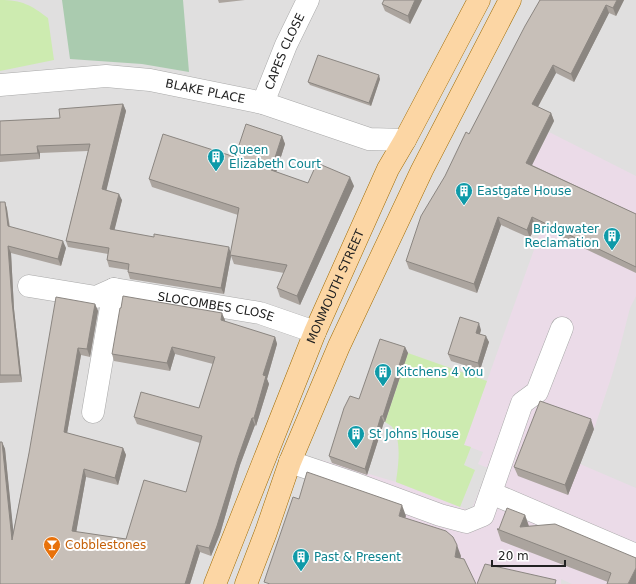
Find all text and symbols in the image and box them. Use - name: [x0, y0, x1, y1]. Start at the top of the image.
- street label: CAPES CLOSE: [262, 11, 308, 92]
- street label: BLAKE PLACE: [164, 76, 246, 106]
- place label: Queen Elizabeth Court: [229, 143, 321, 171]
- building icon: Queen Elizabeth Court: [206, 147, 226, 172]
- building icon: Eastgate House: [454, 181, 474, 206]
- place label: Eastgate House: [477, 184, 571, 198]
- place label: Bridgwater Reclamation: [525, 222, 599, 250]
- building icon: Bridgwater Reclamation: [602, 226, 622, 251]
- street label: MONMOUTH STREET: [304, 227, 367, 346]
- street label: SLOCOMBES CLOSE: [157, 289, 276, 324]
- building icon: Kitchens 4 You: [373, 362, 393, 387]
- place label: Kitchens 4 You: [396, 365, 483, 379]
- building icon: St Johns House: [346, 424, 366, 449]
- place label: St Johns House: [369, 427, 459, 441]
- bar icon: Cobblestones: [42, 535, 62, 560]
- place label: Cobblestones: [65, 538, 146, 552]
- scale bar: [492, 542, 565, 568]
- building icon: Past & Present: [291, 547, 311, 572]
- text: 20 m: [498, 549, 529, 563]
- place label: Past & Present: [314, 550, 401, 564]

